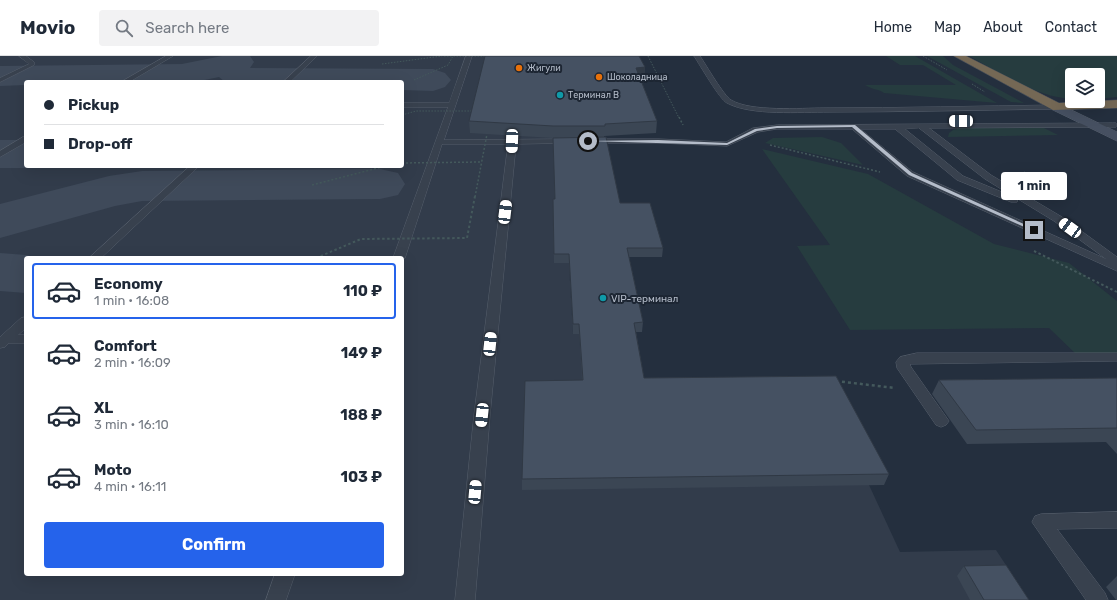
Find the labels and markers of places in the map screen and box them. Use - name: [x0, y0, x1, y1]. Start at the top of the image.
- marker: Жигули: [514, 63, 524, 73]
- place label: Жигули: [527, 63, 561, 73]
- marker: Шоколадница: [594, 72, 604, 82]
- place label: Шоколадница: [607, 72, 668, 82]
- marker: Терминал B: [555, 90, 565, 100]
- place label: Терминал B: [568, 90, 619, 100]
- marker: VIP-терминал: [598, 293, 608, 303]
- place label: VIP-терминал: [611, 293, 679, 305]

